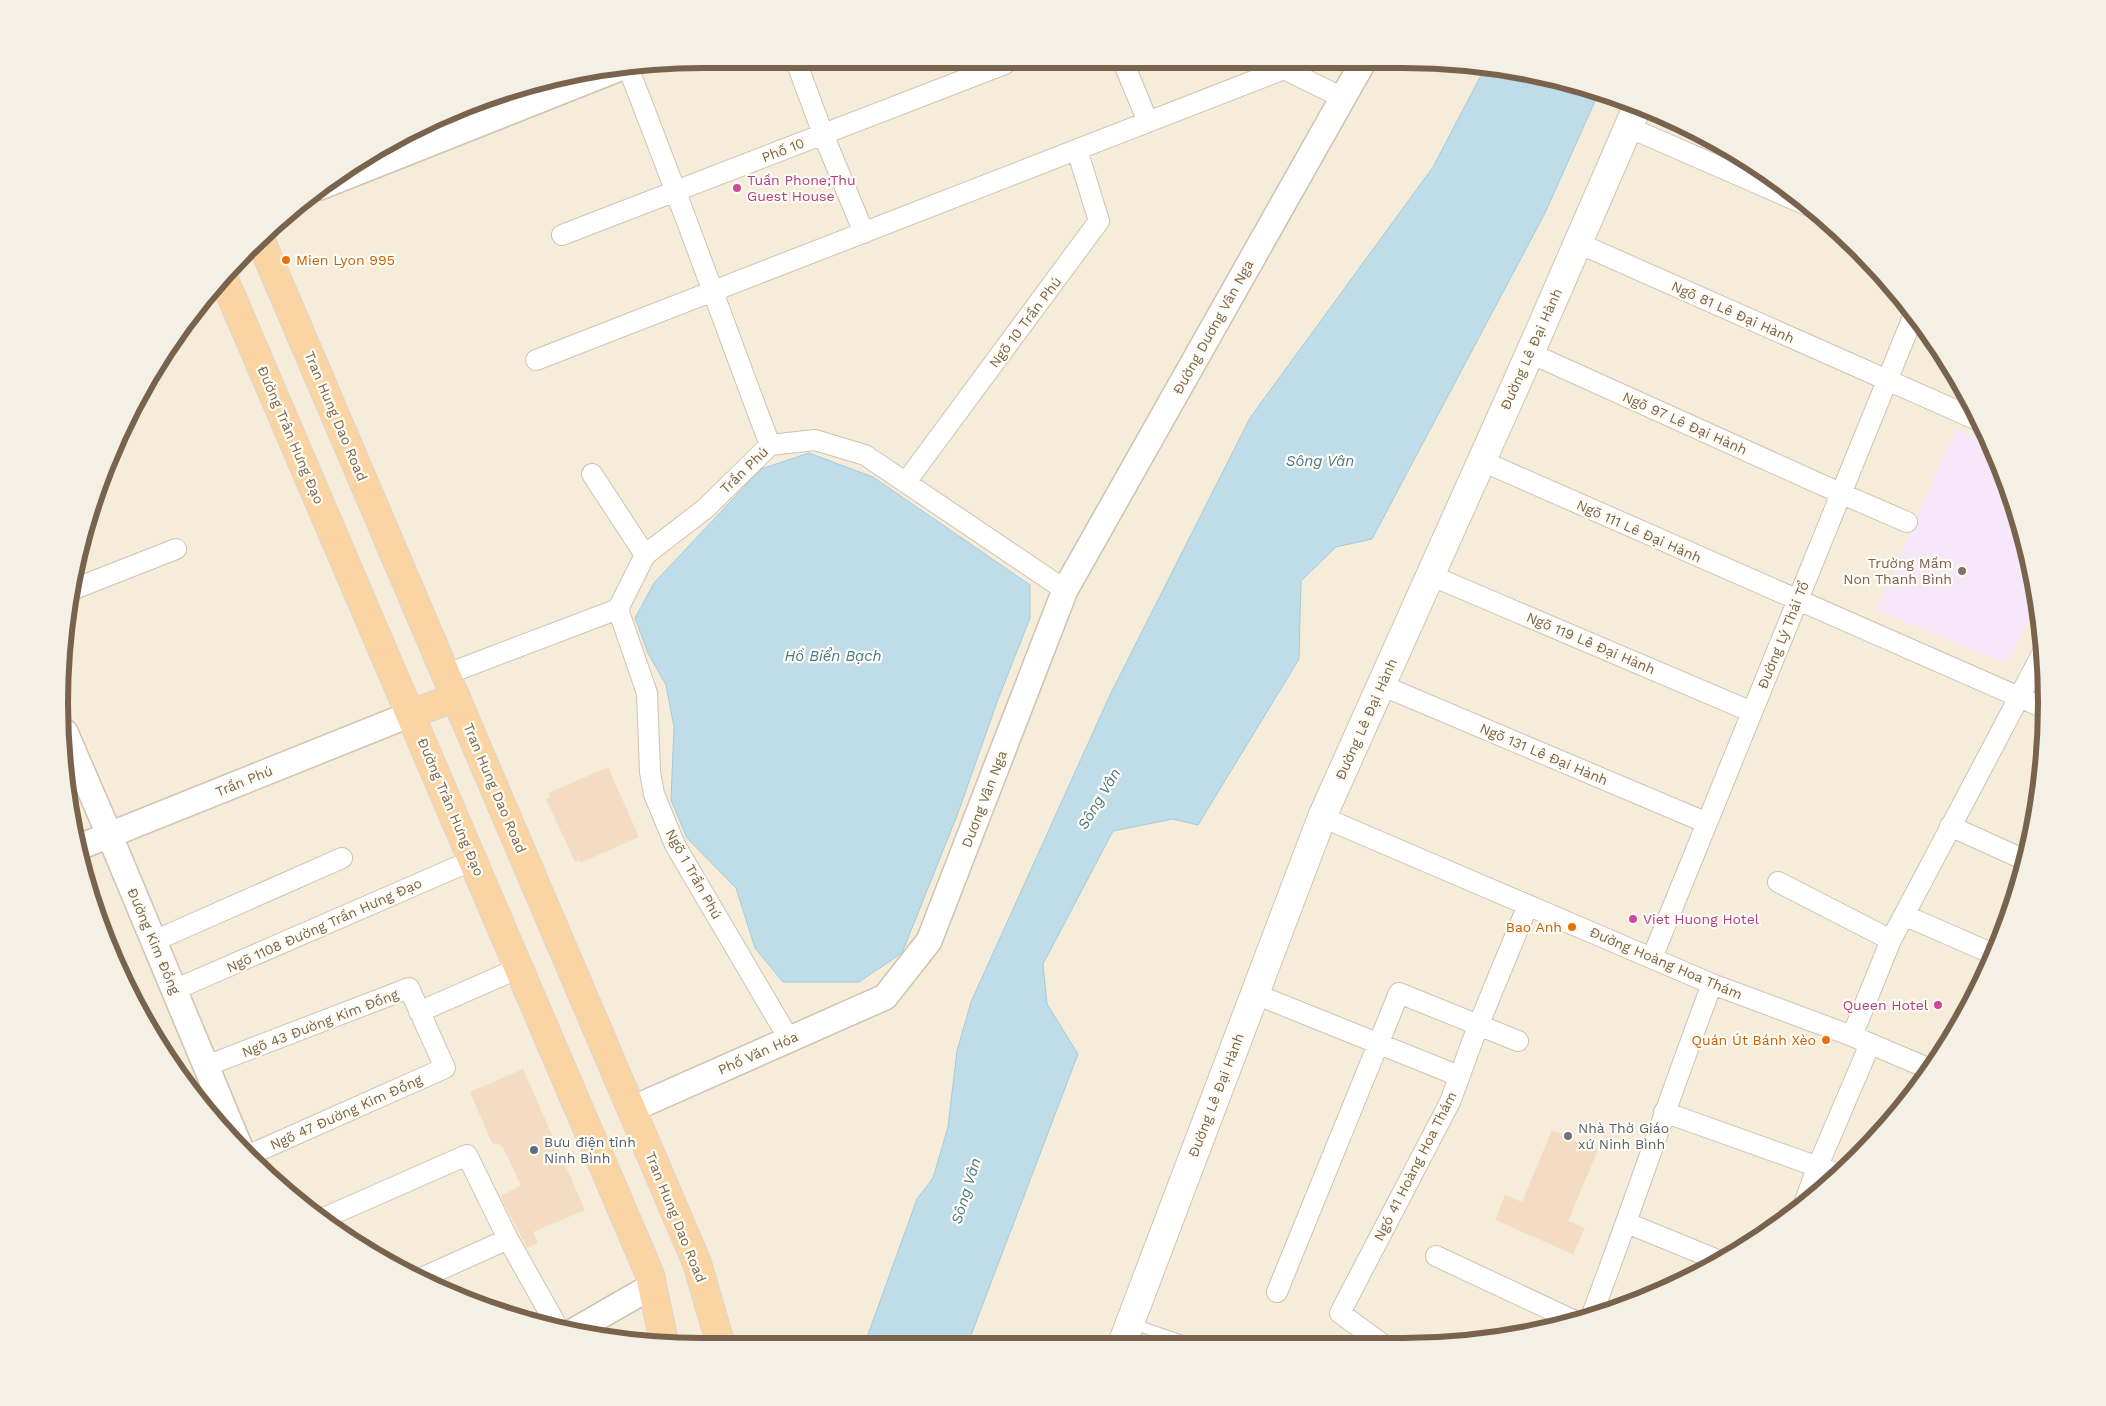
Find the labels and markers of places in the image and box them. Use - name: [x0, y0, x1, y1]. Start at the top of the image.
- place label: Tuần Phone;Thu Guest House: [747, 172, 856, 204]
- marker: Tuần Phone;Thu Guest House: [731, 182, 743, 194]
- place label: Mien Lyon 995: [296, 252, 395, 268]
- marker: Mien Lyon 995: [280, 254, 292, 266]
- place label: Trường Mầm Non Thanh Bình: [1843, 555, 1952, 587]
- marker: Trường Mầm Non Thanh Bình: [1956, 565, 1968, 577]
- place label: Viet Huong Hotel: [1643, 911, 1760, 927]
- marker: Viet Huong Hotel: [1627, 913, 1639, 925]
- place label: Bao Anh: [1506, 919, 1562, 935]
- marker: Bao Anh: [1566, 921, 1578, 933]
- place label: Queen Hotel: [1843, 997, 1929, 1013]
- marker: Queen Hotel: [1932, 999, 1944, 1011]
- place label: Quán Út Bánh Xèo: [1692, 1032, 1816, 1048]
- marker: Quán Út Bánh Xèo: [1820, 1034, 1832, 1046]
- place label: Nhà Thờ Giáo xứ Ninh Bình: [1578, 1120, 1669, 1152]
- marker: Nhà Thờ Giáo xứ Ninh Bình: [1562, 1130, 1574, 1142]
- place label: Bưu điện tỉnh Ninh Bình: [544, 1134, 636, 1166]
- marker: Bưu điện tỉnh Ninh Bình: [528, 1144, 540, 1156]

